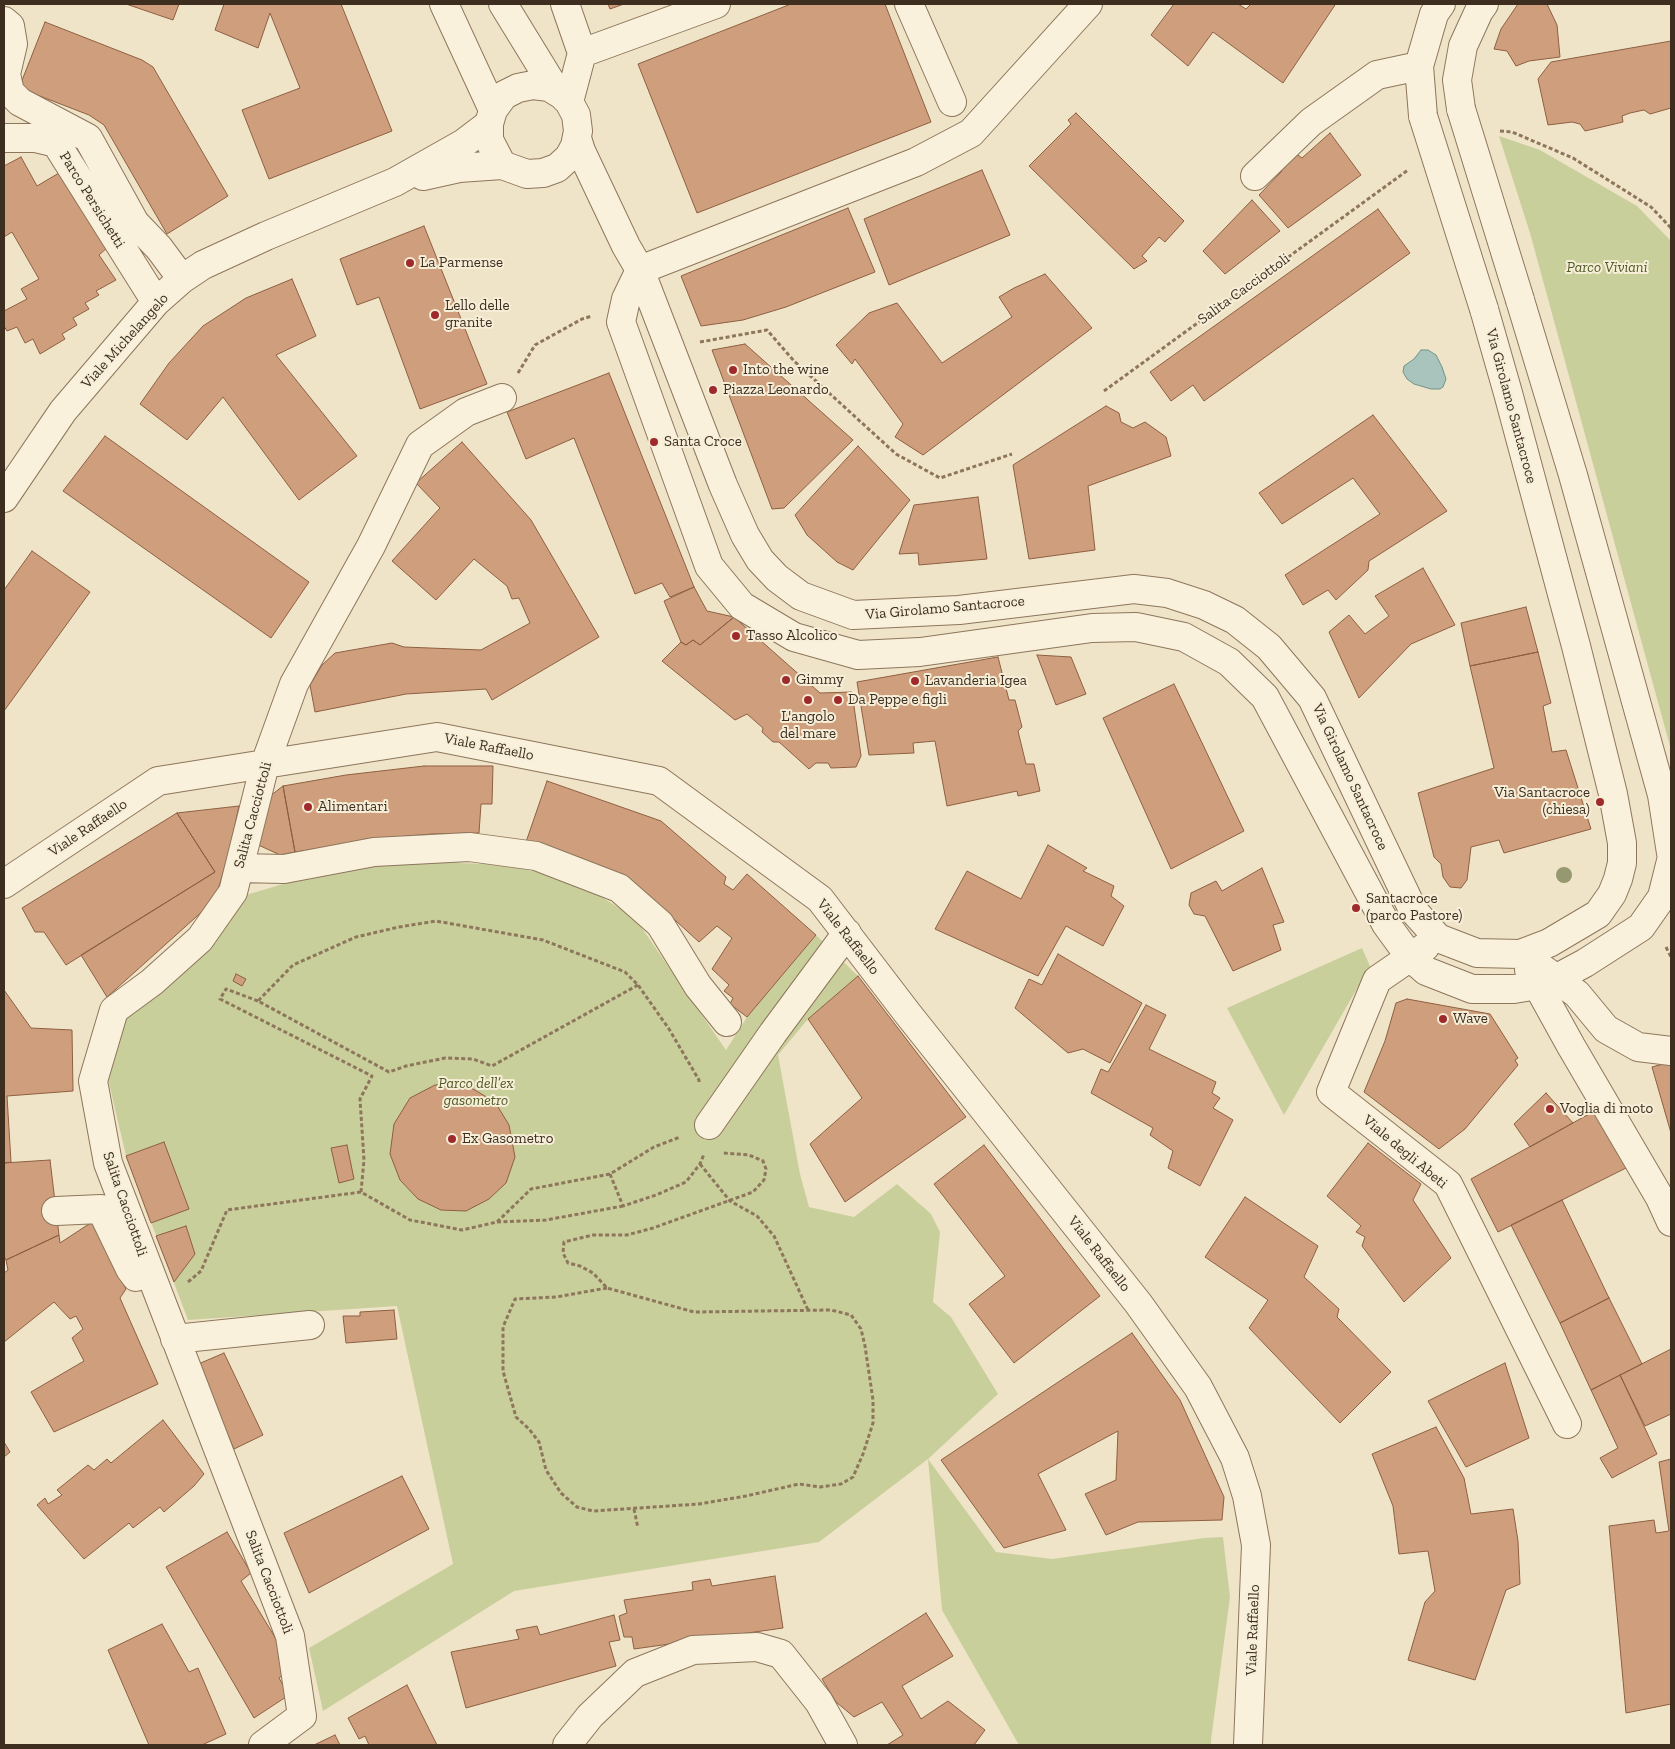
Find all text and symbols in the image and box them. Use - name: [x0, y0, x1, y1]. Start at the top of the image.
- street label: Parco Persichetti: [55, 149, 129, 251]
- street label: Salita Cacciottoli: [1194, 250, 1294, 328]
- place label: La Parmense: [420, 254, 503, 272]
- marker: La Parmense: [404, 257, 416, 269]
- park label: Parco Viviani: [1567, 259, 1647, 277]
- street label: Viale Michelangelo: [78, 290, 172, 392]
- place label: Lello delle granite: [445, 297, 510, 332]
- marker: Lello delle granite: [429, 309, 441, 321]
- street label: Via Girolamo Santacroce: [1482, 327, 1540, 485]
- place label: Into the wine: [743, 361, 829, 379]
- marker: Into the wine: [727, 364, 739, 376]
- place label: Piazza Leonardo: [723, 381, 829, 399]
- marker: Piazza Leonardo: [707, 384, 719, 396]
- place label: Santa Croce: [664, 433, 742, 451]
- marker: Santa Croce: [648, 436, 660, 448]
- street label: Via Girolamo Santacroce: [865, 592, 1025, 624]
- place label: Tasso Alcolico: [746, 627, 837, 645]
- marker: Tasso Alcolico: [730, 630, 742, 642]
- place label: Gimmy: [796, 671, 844, 689]
- place label: Lavanderia Igea: [925, 672, 1027, 690]
- marker: Gimmy: [780, 674, 792, 686]
- marker: Lavanderia Igea: [909, 675, 921, 687]
- place label: Da Peppe e figli: [848, 691, 947, 709]
- marker: L'angolo del mare: [802, 694, 814, 706]
- marker: Da Peppe e figli: [832, 694, 844, 706]
- street label: Via Girolamo Santacroce: [1308, 701, 1392, 853]
- place label: L'angolo del mare: [780, 708, 836, 743]
- street label: Viale Raffaello: [443, 729, 535, 765]
- street label: Salita Cacciottoli: [230, 760, 276, 870]
- place label: Via Santacroce (chiesa): [1494, 784, 1590, 819]
- street label: Viale Raffaello: [45, 795, 131, 861]
- marker: Via Santacroce (chiesa): [1594, 796, 1606, 808]
- place label: Alimentari: [318, 798, 388, 816]
- marker: Alimentari: [302, 801, 314, 813]
- place label: Santacroce (parco Pastore): [1366, 890, 1462, 925]
- street label: Viale Raffaello: [813, 896, 883, 978]
- marker: Santacroce (parco Pastore): [1350, 902, 1362, 914]
- place label: Wave: [1453, 1010, 1488, 1028]
- marker: Wave: [1437, 1013, 1449, 1025]
- park label: Parco dell’ex gasometro: [438, 1075, 514, 1110]
- place label: Voglia di moto: [1560, 1100, 1653, 1118]
- marker: Voglia di moto: [1544, 1103, 1556, 1115]
- street label: Viale degli Abeti: [1359, 1111, 1451, 1193]
- place label: Ex Gasometro: [462, 1130, 553, 1148]
- marker: Ex Gasometro: [446, 1133, 458, 1145]
- street label: Salita Cacciottoli: [99, 1149, 151, 1259]
- street label: Viale Raffaello: [1064, 1213, 1134, 1295]
- street label: Salita Cacciottoli: [241, 1528, 297, 1636]
- street label: Viale Raffaello: [1242, 1584, 1264, 1676]

